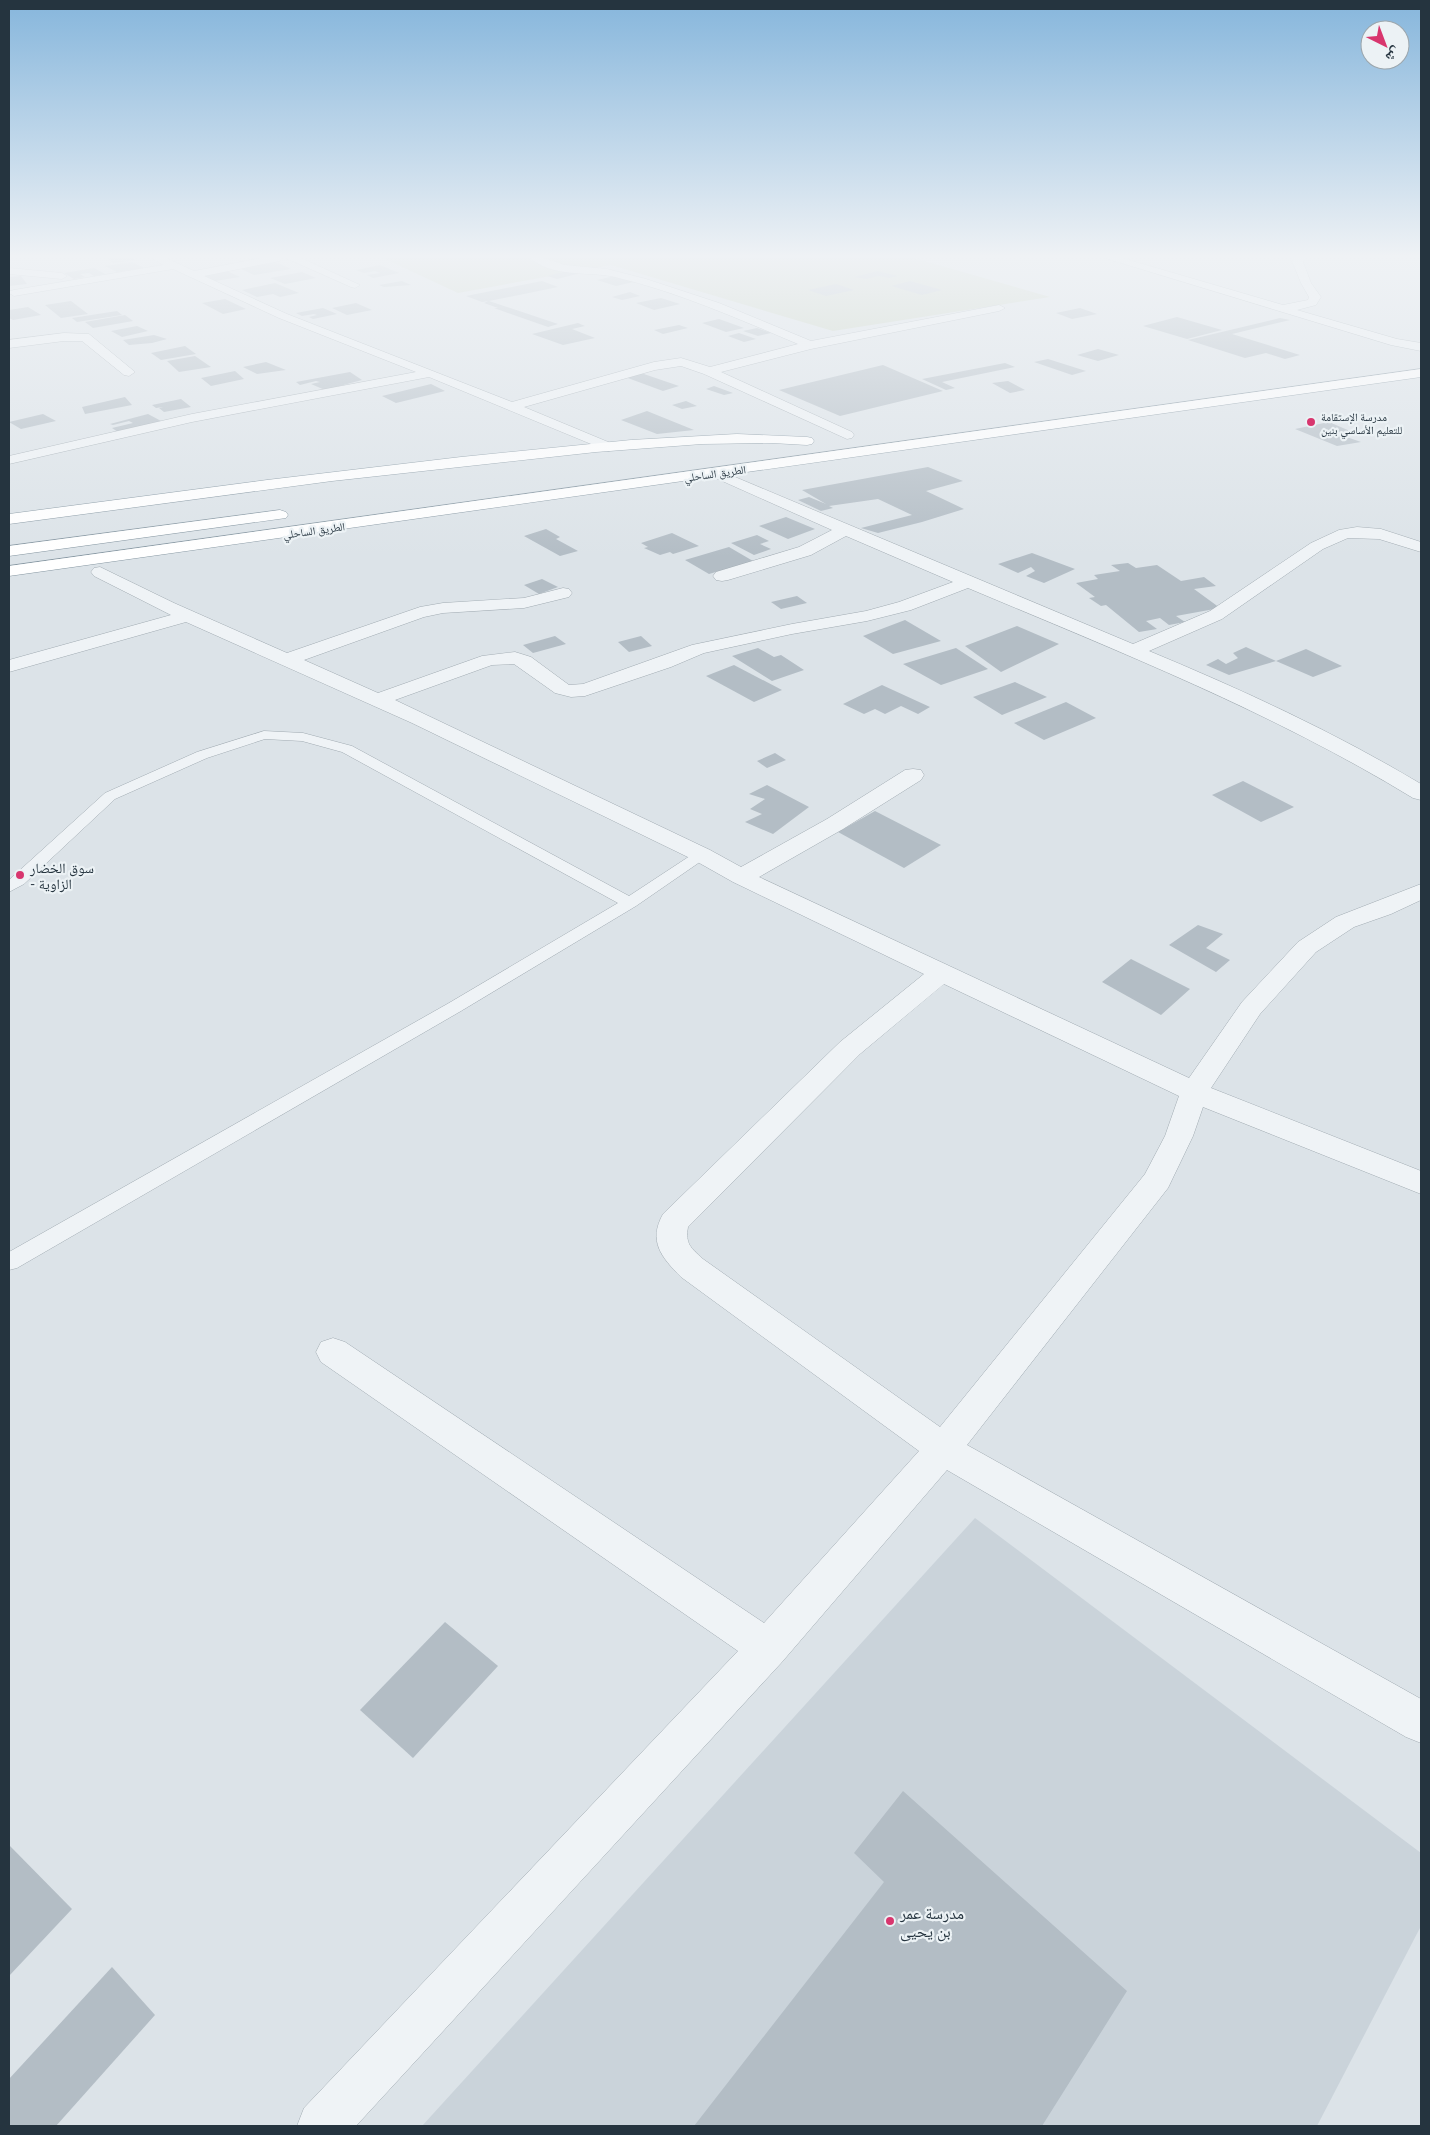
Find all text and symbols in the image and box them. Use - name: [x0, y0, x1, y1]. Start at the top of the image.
- north arrow: [1360, 20, 1410, 70]
- text: ش: [1382, 43, 1405, 66]
- place label: مدرسة اﻹستقامة للتعليم اﻷساسي بنين: [1321, 410, 1402, 438]
- marker: مدرسة اﻹستقامة للتعليم اﻷساسي بنين: [1305, 416, 1317, 428]
- street label: الطريق الساحلي: [683, 462, 747, 487]
- street label: الطريق الساحلي: [282, 519, 346, 544]
- place label: سوق الخضار - الزاوية: [29, 859, 94, 893]
- marker: سوق الخضار - الزاوية: [14, 869, 26, 881]
- place label: مدرسة عمر بن يحيى: [899, 1903, 964, 1942]
- marker: مدرسة عمر بن يحيى: [884, 1915, 896, 1927]

